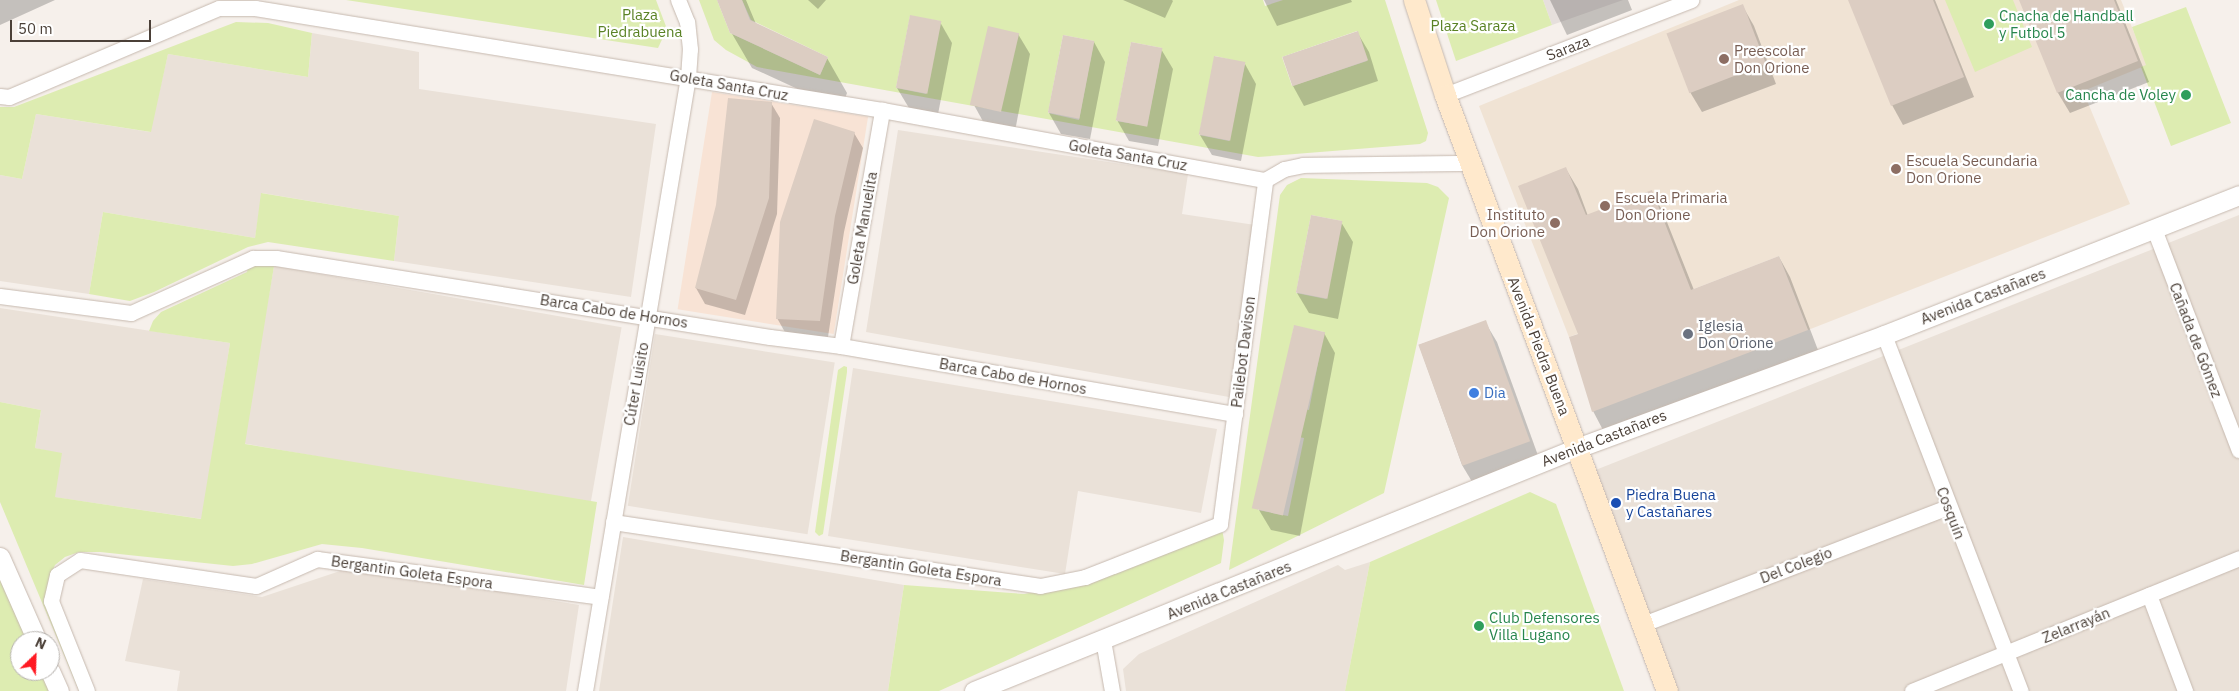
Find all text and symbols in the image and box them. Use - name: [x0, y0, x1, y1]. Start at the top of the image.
- park label: Plaza Piedrabuena: [597, 5, 683, 40]
- place label: Cnacha de Handball y Futbol 5: [1999, 6, 2134, 41]
- scale bar: [12, 10, 154, 42]
- park label: Plaza Saraza: [1431, 17, 1515, 35]
- marker: Cnacha de Handball y Futbol 5: [1983, 18, 1995, 30]
- text: 50 m: [18, 19, 53, 38]
- street label: Saraza: [1544, 32, 1592, 64]
- place label: Preescolar Don Orione: [1734, 41, 1810, 76]
- marker: Preescolar Don Orione: [1718, 53, 1730, 65]
- street label: Goleta Santa Cruz: [668, 66, 790, 104]
- place label: Cancha de Voley: [2065, 86, 2176, 104]
- marker: Cancha de Voley: [2180, 89, 2192, 101]
- street label: Goleta Santa Cruz: [1067, 136, 1189, 174]
- place label: Escuela Secundaria Don Orione: [1906, 151, 2037, 186]
- marker: Escuela Secundaria Don Orione: [1890, 163, 1902, 175]
- street label: Goleta Manuelita: [843, 170, 881, 286]
- place label: Escuela Primaria Don Orione: [1615, 188, 1728, 223]
- marker: Escuela Primaria Don Orione: [1599, 200, 1611, 212]
- place label: Instituto Don Orione: [1469, 205, 1545, 240]
- marker: Instituto Don Orione: [1549, 217, 1561, 229]
- street label: Avenida Castañares: [1918, 264, 2048, 328]
- street label: Avenida Piedra Buena: [1504, 274, 1574, 418]
- street label: Cañada de Gómez: [2166, 280, 2226, 400]
- street label: Barca Cabo de Hornos: [539, 290, 689, 332]
- street label: Pailebot Davison: [1227, 295, 1259, 409]
- place label: Iglesia Don Orione: [1698, 316, 1774, 351]
- marker: Iglesia Don Orione: [1682, 328, 1694, 340]
- street label: Cúter Luisito: [620, 341, 652, 427]
- street label: Barca Cabo de Hornos: [938, 354, 1088, 398]
- place label: Dia: [1484, 384, 1506, 402]
- marker: Dia: [1468, 387, 1480, 399]
- street label: Avenida Castañares: [1539, 406, 1669, 470]
- street label: Cosquín: [1933, 484, 1969, 542]
- place label: Piedra Buena y Castañares: [1626, 485, 1716, 520]
- marker: Piedra Buena y Castañares: [1610, 497, 1622, 509]
- street label: Del Colegio: [1757, 543, 1835, 587]
- street label: Bergantin Goleta Espora: [839, 546, 1003, 590]
- street label: Bergantin Goleta Espora: [330, 552, 494, 592]
- street label: Avenida Castañares: [1164, 557, 1294, 623]
- street label: Zelarrayán: [2039, 603, 2113, 647]
- place label: Club Defensores Villa Lugano: [1489, 608, 1600, 643]
- marker: Club Defensores Villa Lugano: [1473, 620, 1485, 632]
- north arrow: [10, 631, 60, 681]
- text: N: [32, 633, 49, 653]

